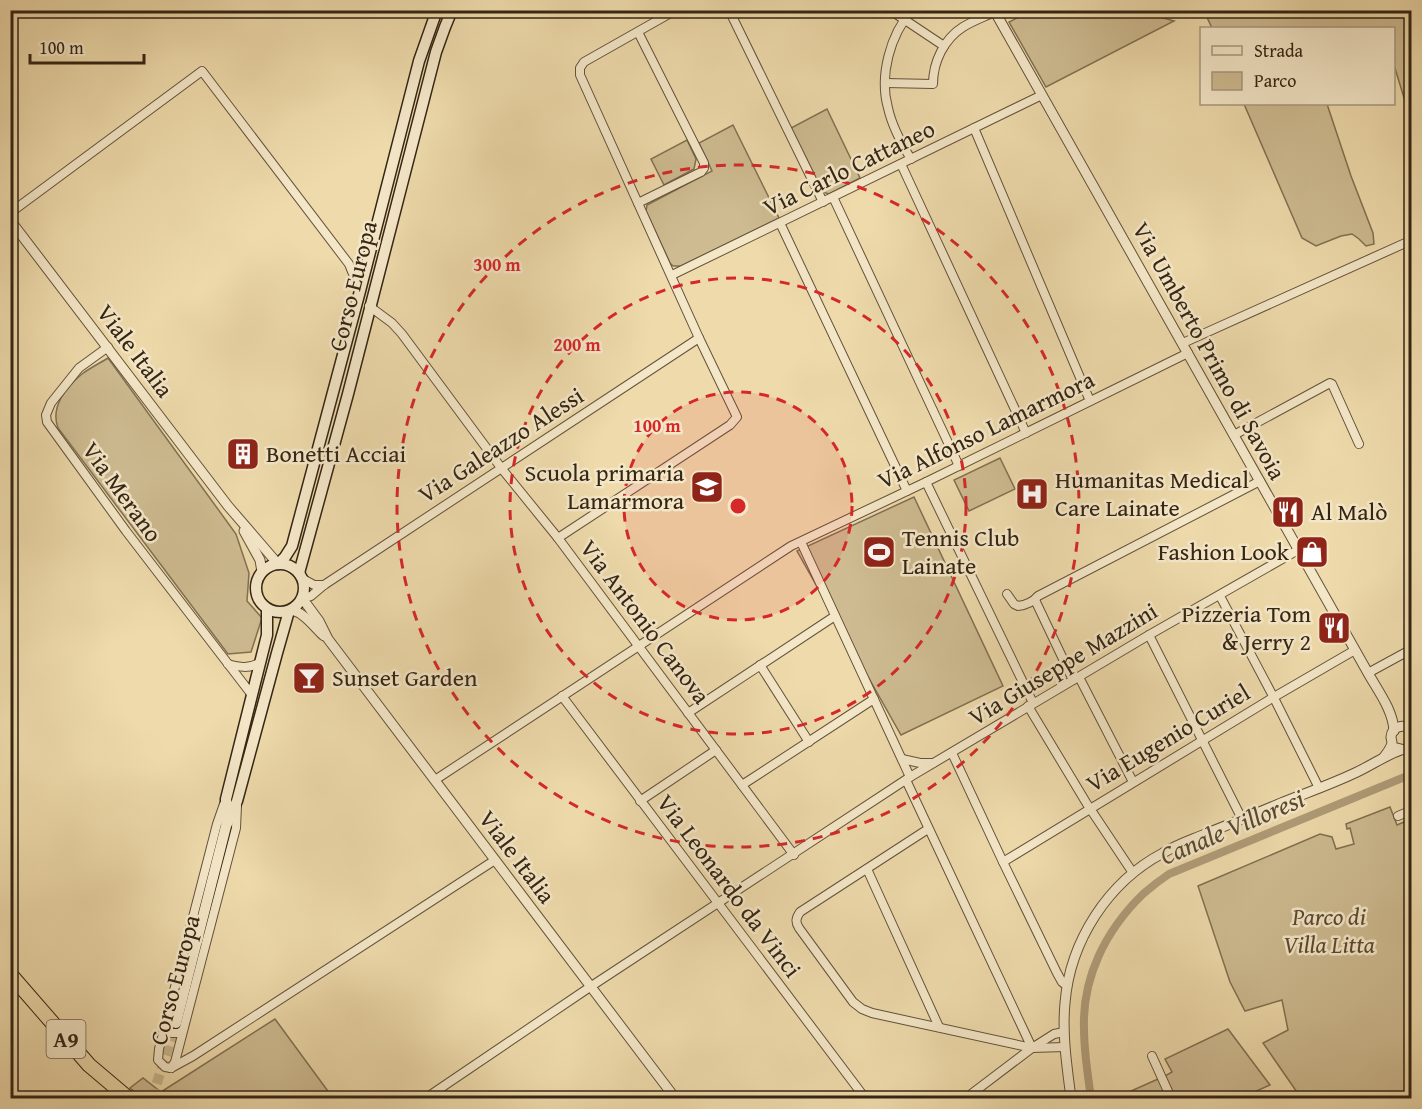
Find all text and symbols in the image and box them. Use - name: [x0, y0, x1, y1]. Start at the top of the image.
- scale bar: [30, 27, 144, 65]
- legend: [1200, 27, 1395, 105]
- text: 100 m: [39, 34, 84, 61]
- text: Strada: [1254, 37, 1304, 64]
- text: Parco: [1254, 67, 1297, 94]
- street label: Via Carlo Cattaneo: [757, 111, 941, 224]
- street label: Via Umberto Primo di Savoia: [1124, 215, 1295, 487]
- street label: Corso Europa: [319, 216, 386, 355]
- text: 300 m: [473, 251, 521, 278]
- street label: Viale Italia: [89, 297, 183, 405]
- text: 200 m: [553, 331, 601, 358]
- street label: Via Alfonso Lamarmora: [871, 361, 1101, 497]
- street label: Via Galeazzo Alessi: [411, 378, 590, 511]
- text: 100 m: [633, 412, 681, 439]
- street label: Via Merano: [74, 434, 171, 549]
- building icon: Bonetti Acciai: [225, 436, 261, 472]
- place label: Bonetti Acciai: [266, 436, 406, 471]
- place label: Scuola primaria Lamarmora: [525, 455, 685, 518]
- place label: Humanitas Medical Care Lainate: [1055, 462, 1249, 525]
- school or university icon: Scuola primaria Lamarmora: [689, 469, 725, 505]
- hospital icon: Humanitas Medical Care Lainate: [1014, 476, 1050, 512]
- restaurant icon: Al Malò: [1270, 494, 1306, 530]
- place label: Al Malò: [1311, 494, 1388, 529]
- centre of rings: [728, 496, 748, 516]
- place label: Tennis Club Lainate: [902, 520, 1019, 583]
- street label: Via Antonio Canova: [572, 532, 719, 712]
- sports icon: Tennis Club Lainate: [861, 534, 897, 570]
- place label: Fashion Look: [1158, 534, 1290, 569]
- shop icon: Fashion Look: [1294, 534, 1330, 570]
- street label: Via Giuseppe Mazzini: [962, 593, 1164, 734]
- place label: Pizzeria Tom & Jerry 2: [1181, 596, 1311, 659]
- restaurant icon: Pizzeria Tom & Jerry 2: [1316, 610, 1352, 646]
- bar icon: Sunset Garden: [291, 660, 327, 696]
- place label: Sunset Garden: [332, 660, 478, 695]
- street label: Via Eugenio Curiel: [1079, 675, 1257, 800]
- water label: Canale Villoresi: [1153, 778, 1310, 875]
- street label: Via Leonardo da Vinci: [649, 787, 810, 985]
- street label: Viale Italia: [471, 803, 565, 911]
- park label: Parco di Villa Litta: [1283, 899, 1375, 962]
- street label: Corso Europa: [140, 910, 209, 1049]
- road number: A9: [46, 1020, 86, 1058]

